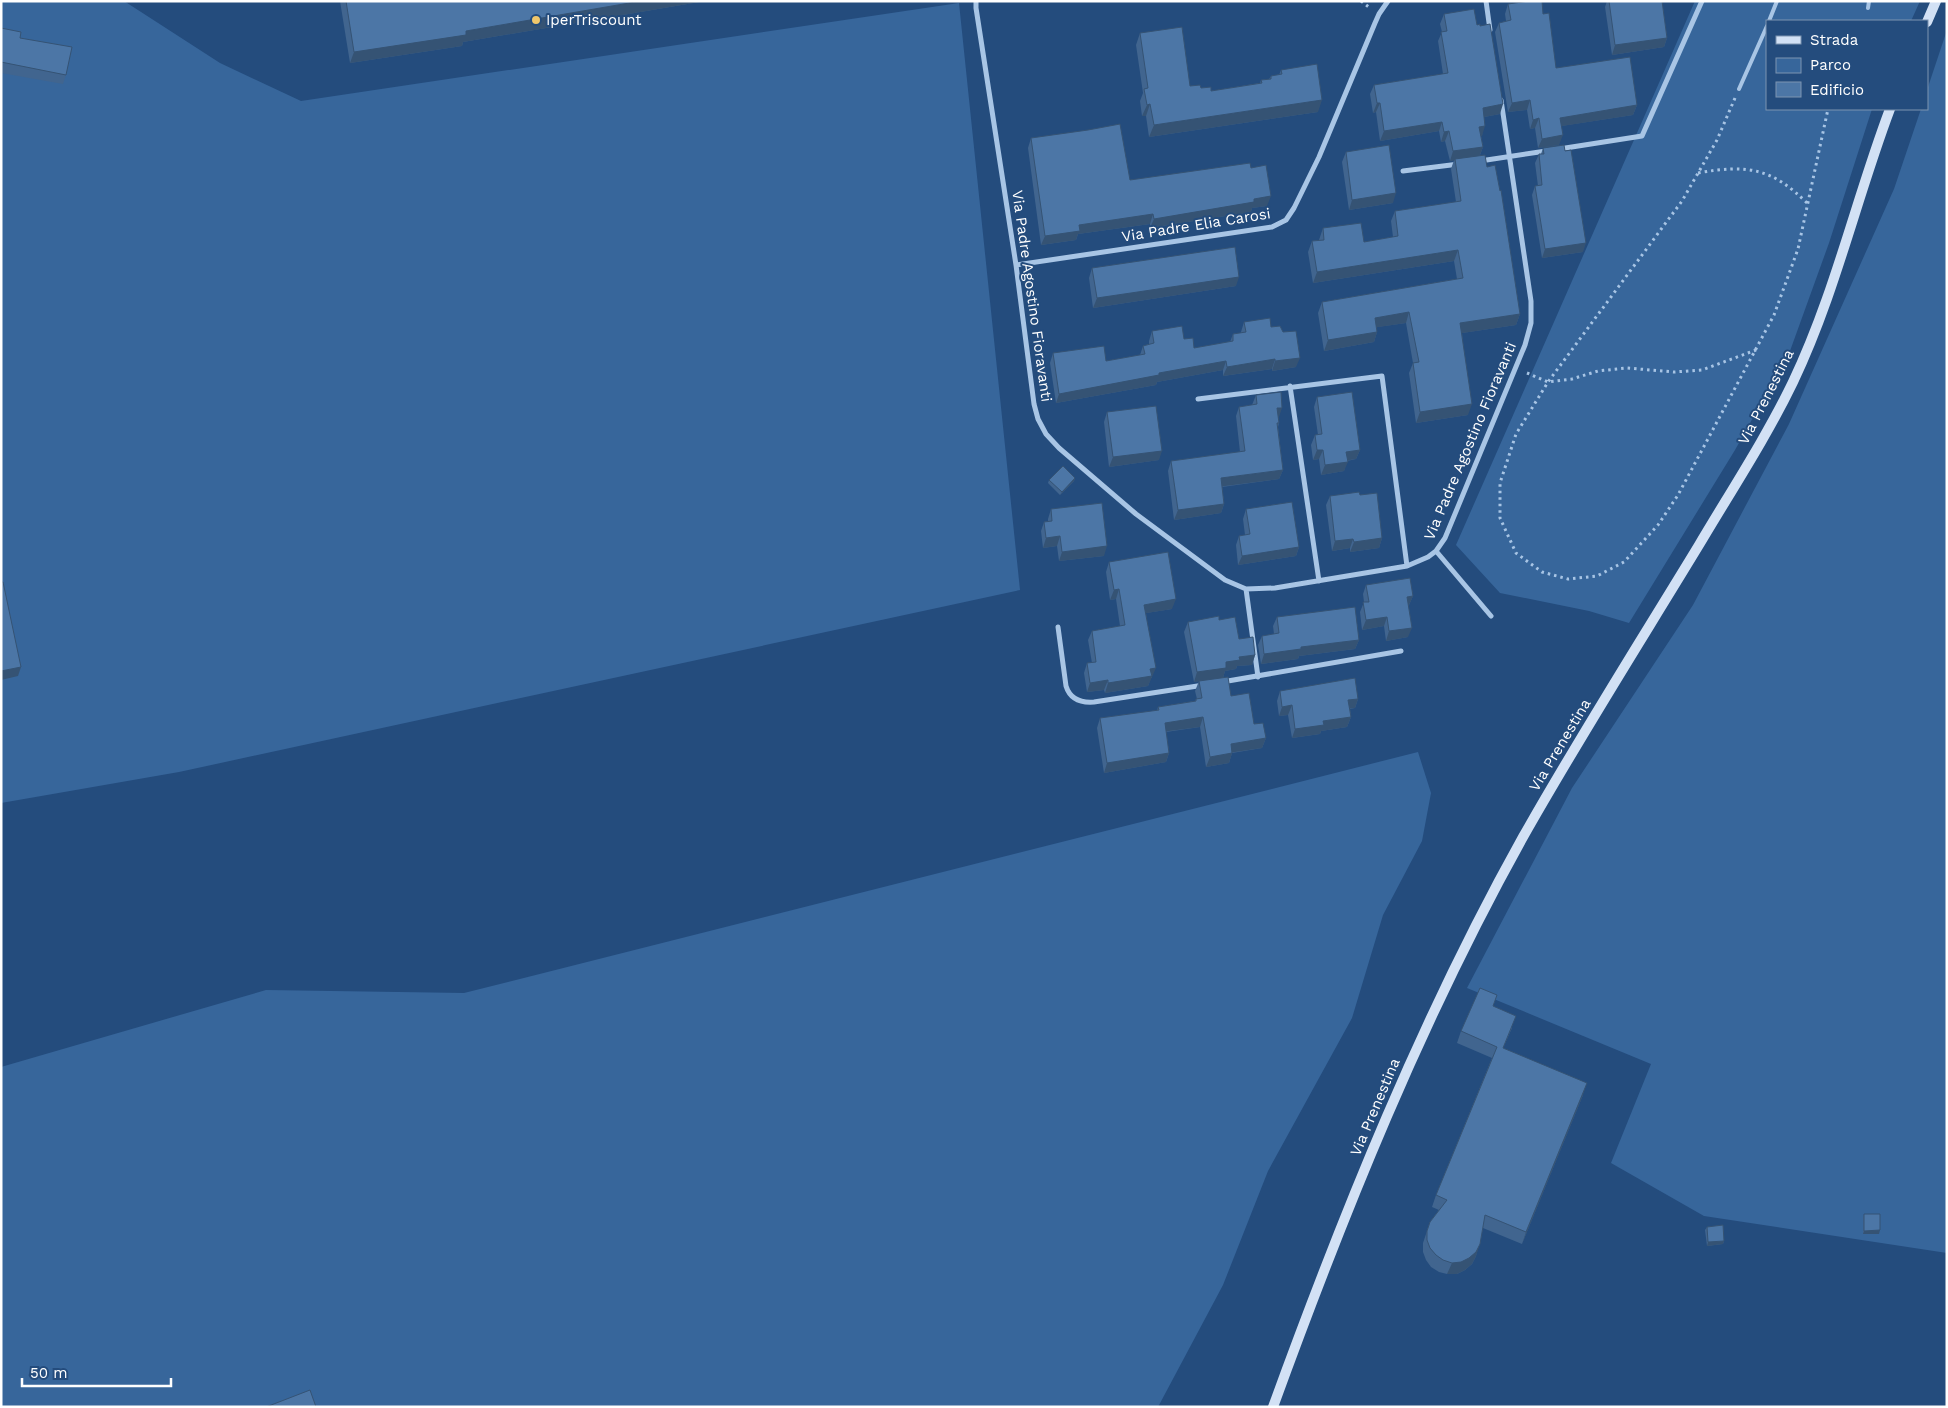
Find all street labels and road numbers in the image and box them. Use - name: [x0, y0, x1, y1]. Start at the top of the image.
- street label: Via Padre Agostino Fioravanti: [1008, 189, 1056, 403]
- street label: Via Padre Elia Carosi: [1120, 204, 1272, 246]
- street label: Via Padre Agostino Fioravanti: [1420, 339, 1520, 543]
- street label: Via Prenestina: [1734, 346, 1798, 448]
- street label: Via Prenestina: [1525, 695, 1595, 794]
- street label: Via Prenestina: [1346, 1055, 1404, 1159]

